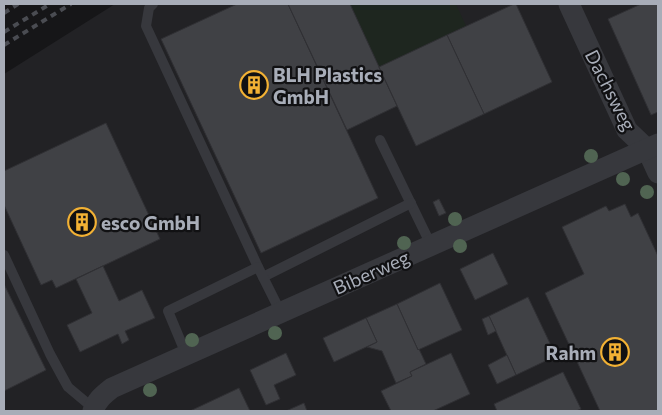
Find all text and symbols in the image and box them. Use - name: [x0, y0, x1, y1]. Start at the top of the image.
- street label: Dachsweg: [581, 46, 641, 134]
- place label: BLH Plastics GmbH: [273, 63, 382, 108]
- building icon: BLH Plastics GmbH: [239, 70, 269, 100]
- building icon: esco GmbH: [67, 207, 97, 237]
- place label: esco GmbH: [101, 211, 200, 234]
- street label: Biberweg: [329, 245, 413, 299]
- building icon: Rahm: [600, 337, 630, 367]
- place label: Rahm: [545, 341, 596, 364]

